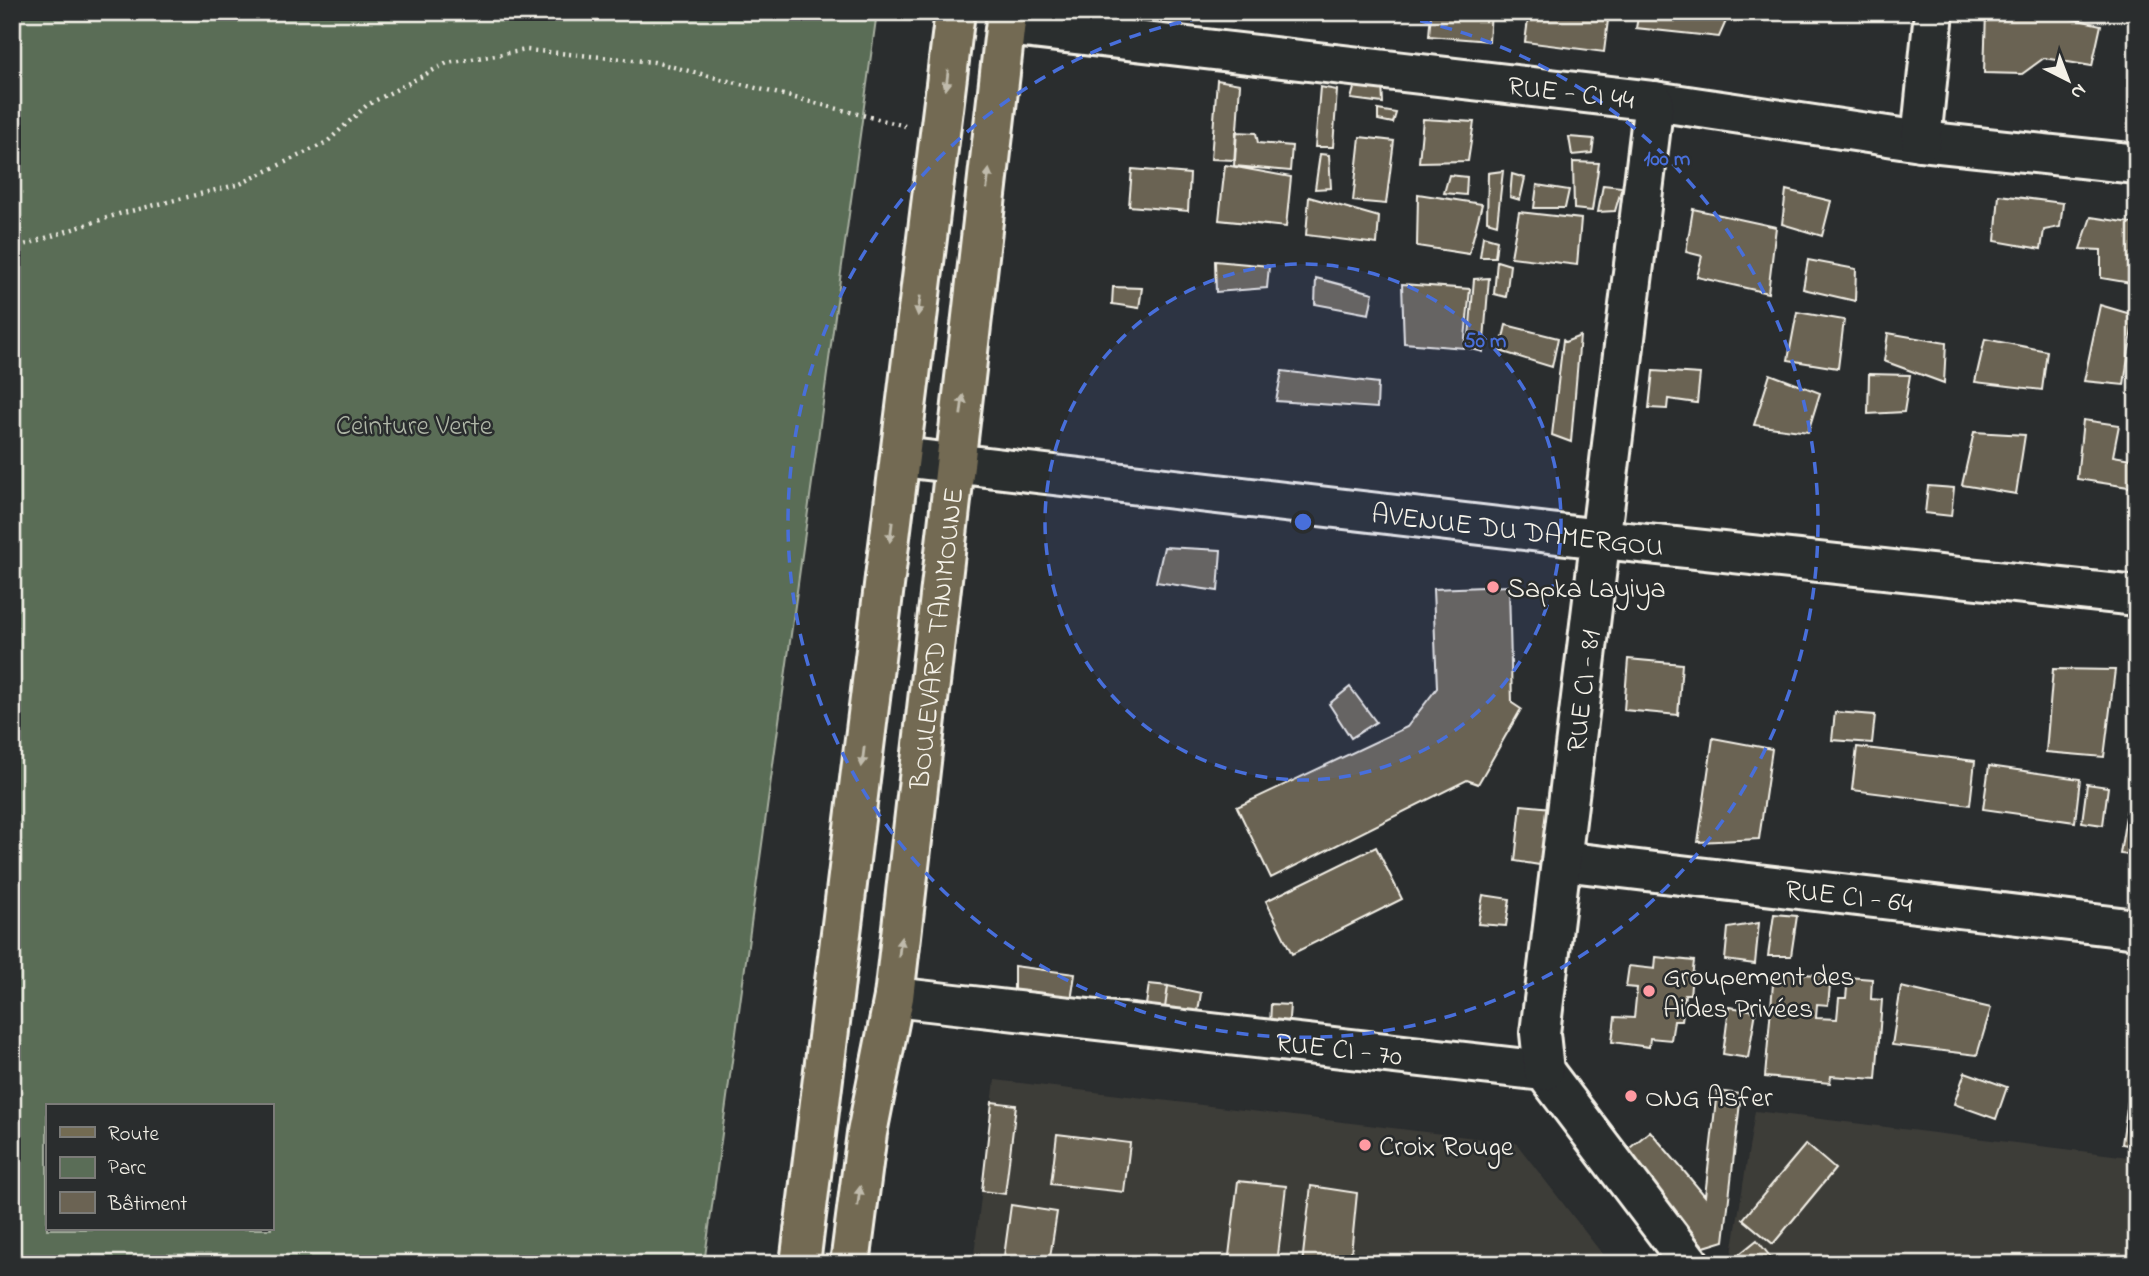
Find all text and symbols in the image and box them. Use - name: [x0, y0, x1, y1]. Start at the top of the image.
- north arrow: [2034, 46, 2104, 116]
- street label: RUE - CI 44: [1505, 67, 1637, 123]
- one-way arrow: [941, 69, 952, 91]
- text: N: [2064, 76, 2092, 105]
- text: 100 m: [1644, 145, 1690, 175]
- one-way arrow: [983, 168, 994, 190]
- one-way arrow: [914, 295, 925, 317]
- text: 50 m: [1464, 327, 1506, 357]
- one-way arrow: [957, 394, 968, 416]
- park label: Ceinture Verte: [336, 407, 493, 448]
- street label: BOULEVARD TANIMOUNE: [901, 485, 976, 793]
- street label: AVENUE DU DAMERGOU: [1369, 495, 1665, 570]
- centre of rings: [1291, 510, 1315, 534]
- one-way arrow: [886, 521, 897, 543]
- place label: Sapka Layiya: [1507, 570, 1666, 611]
- marker: Sapka Layiya: [1485, 579, 1501, 595]
- street label: RUE CI - 81: [1558, 628, 1613, 755]
- one-way arrow: [858, 746, 869, 768]
- street label: RUE CI - 64: [1783, 871, 1915, 926]
- one-way arrow: [894, 936, 905, 958]
- place label: Groupement des Aides Privées: [1663, 958, 1855, 1031]
- marker: Groupement des Aides Privées: [1641, 983, 1657, 999]
- street label: RUE CI - 70: [1273, 1024, 1404, 1079]
- place label: ONG Asfer: [1645, 1079, 1773, 1120]
- marker: ONG Asfer: [1623, 1088, 1639, 1104]
- legend: [46, 1104, 273, 1230]
- text: Route: [108, 1120, 160, 1150]
- place label: Croix Rouge: [1379, 1128, 1514, 1169]
- marker: Croix Rouge: [1357, 1137, 1373, 1153]
- text: Parc: [108, 1154, 147, 1184]
- one-way arrow: [854, 1185, 865, 1207]
- text: Bâtiment: [107, 1190, 187, 1220]

